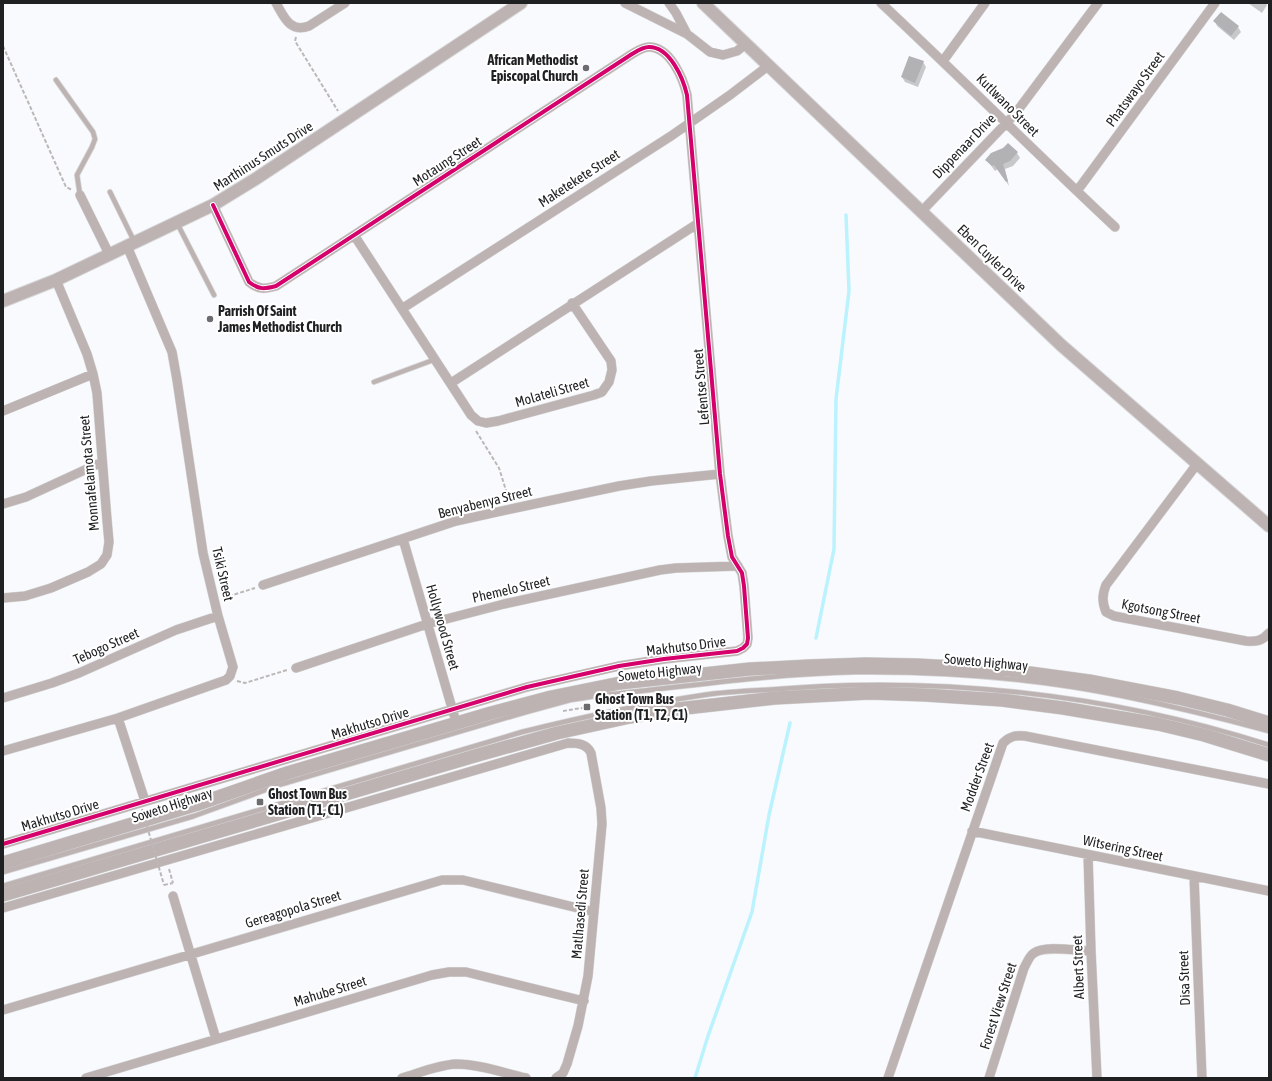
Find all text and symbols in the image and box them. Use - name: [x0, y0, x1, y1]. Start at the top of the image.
- street label: Phatswayo Street: [1102, 48, 1168, 130]
- place label: African Methodist Episcopal Church: [487, 52, 578, 84]
- marker: African Methodist Episcopal Church: [581, 63, 591, 73]
- street label: Kutlwano Street: [973, 70, 1043, 140]
- street label: Dippenaar Drive: [929, 110, 999, 182]
- street label: Marthinus Smuts Drive: [210, 118, 316, 194]
- street label: Motaung Street: [410, 133, 484, 189]
- street label: Maketekete Street: [535, 146, 623, 210]
- street label: Eben Cuyler Drive: [954, 221, 1030, 295]
- place label: Parrish Of Saint James Methodist Church: [217, 303, 342, 335]
- marker: Parrish Of Saint James Methodist Church: [205, 314, 215, 324]
- street label: Lefentse Street: [690, 348, 712, 426]
- street label: Molateli Street: [513, 374, 591, 410]
- street label: Monnafelamota Street: [76, 414, 102, 532]
- street label: Benyabenya Street: [436, 483, 534, 521]
- street label: Tsiki Street: [209, 545, 237, 603]
- street label: Phemelo Street: [471, 572, 551, 606]
- street label: Hollywood Street: [423, 582, 463, 672]
- street label: Kgotsong Street: [1120, 595, 1202, 627]
- street label: Tebogo Street: [71, 624, 141, 668]
- street label: Makhutso Drive: [645, 633, 727, 659]
- street label: Soweto Highway: [943, 650, 1029, 674]
- street label: Soweto Highway: [617, 660, 703, 684]
- place label: Ghost Town Bus Station (T1, T2, C1): [595, 691, 688, 723]
- marker: Ghost Town Bus Station (T1, T2, C1): [582, 702, 592, 712]
- street label: Makhutso Drive: [329, 704, 411, 742]
- street label: Modder Street: [957, 740, 997, 814]
- street label: Soweto Highway: [130, 784, 215, 826]
- place label: Ghost Town Bus Station (T1, C1): [268, 786, 347, 818]
- street label: Makhutso Drive: [19, 796, 101, 834]
- marker: Ghost Town Bus Station (T1, C1): [255, 797, 265, 807]
- street label: Witsering Street: [1081, 832, 1165, 864]
- street label: Matlhasedi Street: [568, 868, 592, 960]
- street label: Gereagopola Street: [243, 887, 343, 931]
- street label: Albert Street: [1069, 935, 1087, 999]
- street label: Disa Street: [1175, 950, 1193, 1006]
- street label: Forest View Street: [976, 960, 1020, 1052]
- street label: Mahube Street: [292, 972, 368, 1010]

